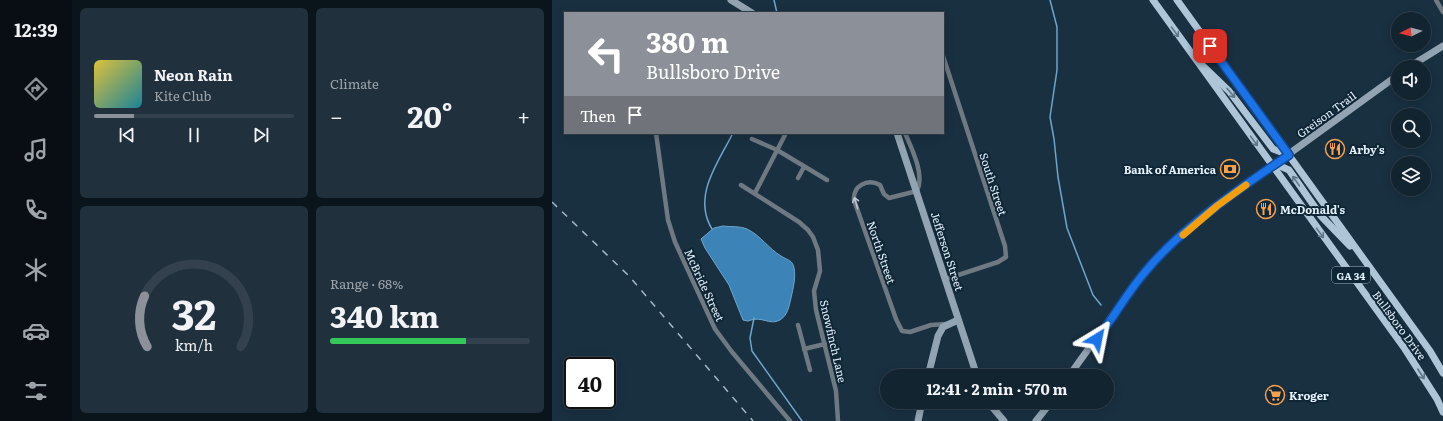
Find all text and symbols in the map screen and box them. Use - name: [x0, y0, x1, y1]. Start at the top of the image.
- north arrow: [1391, 12, 1431, 52]
- map controls: [1391, 12, 1431, 196]
- text: 12:39: [14, 16, 58, 43]
- text: 380 m: [646, 20, 729, 62]
- one-way arrow: [1171, 26, 1179, 37]
- icon: left: [580, 28, 632, 80]
- pin: [1193, 29, 1227, 63]
- icon: arrive: [1199, 35, 1221, 57]
- text: Bullsboro Drive: [646, 58, 780, 85]
- button: sound: [1391, 60, 1431, 100]
- text: Neon Rain: [154, 63, 233, 86]
- text: Climate: [330, 74, 379, 93]
- icon: directions: [22, 75, 50, 103]
- text: Kite Club: [154, 86, 211, 105]
- street label: Greison Trail: [1293, 87, 1359, 141]
- one-way arrow: [1226, 88, 1235, 98]
- text: 20°: [407, 93, 453, 137]
- text: −: [330, 99, 343, 132]
- text: +: [517, 99, 530, 132]
- text: Then: [580, 104, 616, 127]
- icon: arrive: [624, 104, 646, 126]
- button: search: [1391, 108, 1431, 148]
- icon: previous: [116, 124, 138, 146]
- icon: pause: [183, 124, 205, 146]
- icon: next: [250, 124, 272, 146]
- one-way arrow: [1250, 135, 1258, 146]
- icon: music: [22, 136, 50, 164]
- restaurant icon: Arby's: [1324, 138, 1346, 160]
- place label: Arby's: [1349, 141, 1385, 157]
- street label: South Street: [976, 151, 1012, 218]
- button: layers: [1391, 156, 1431, 196]
- bank icon: Bank of America: [1219, 158, 1241, 180]
- place label: Bank of America: [1124, 161, 1217, 177]
- one-way arrow: [1292, 175, 1300, 186]
- icon: phone: [22, 196, 50, 224]
- one-way arrow: [852, 197, 859, 210]
- restaurant icon: McDonald's: [1255, 198, 1277, 220]
- place label: McDonald's: [1280, 201, 1346, 217]
- street label: Jefferson Street: [928, 209, 968, 293]
- street label: North Street: [864, 218, 900, 286]
- one-way arrow: [1316, 227, 1324, 238]
- street label: McBride Street: [681, 246, 729, 324]
- icon: climate: [22, 256, 50, 284]
- road number: GA 34: [1332, 267, 1370, 283]
- text: Range · 68%: [330, 274, 403, 293]
- text: 32: [172, 281, 216, 343]
- street label: Bullsboro Drive: [1369, 287, 1431, 363]
- text: 340 km: [330, 293, 439, 337]
- street label: Snowfinch Lane: [817, 298, 851, 384]
- icon: car: [22, 317, 50, 345]
- position arrow: [1076, 318, 1118, 360]
- text: km/h: [175, 334, 214, 355]
- speed limit sign: 40: [564, 357, 616, 409]
- one-way arrow: [1417, 368, 1425, 379]
- icon: filters: [22, 377, 50, 405]
- text: 12:41 · 2 min · 570 m: [926, 377, 1068, 400]
- supermarket icon: Kroger: [1264, 384, 1286, 406]
- place label: Kroger: [1289, 387, 1329, 403]

